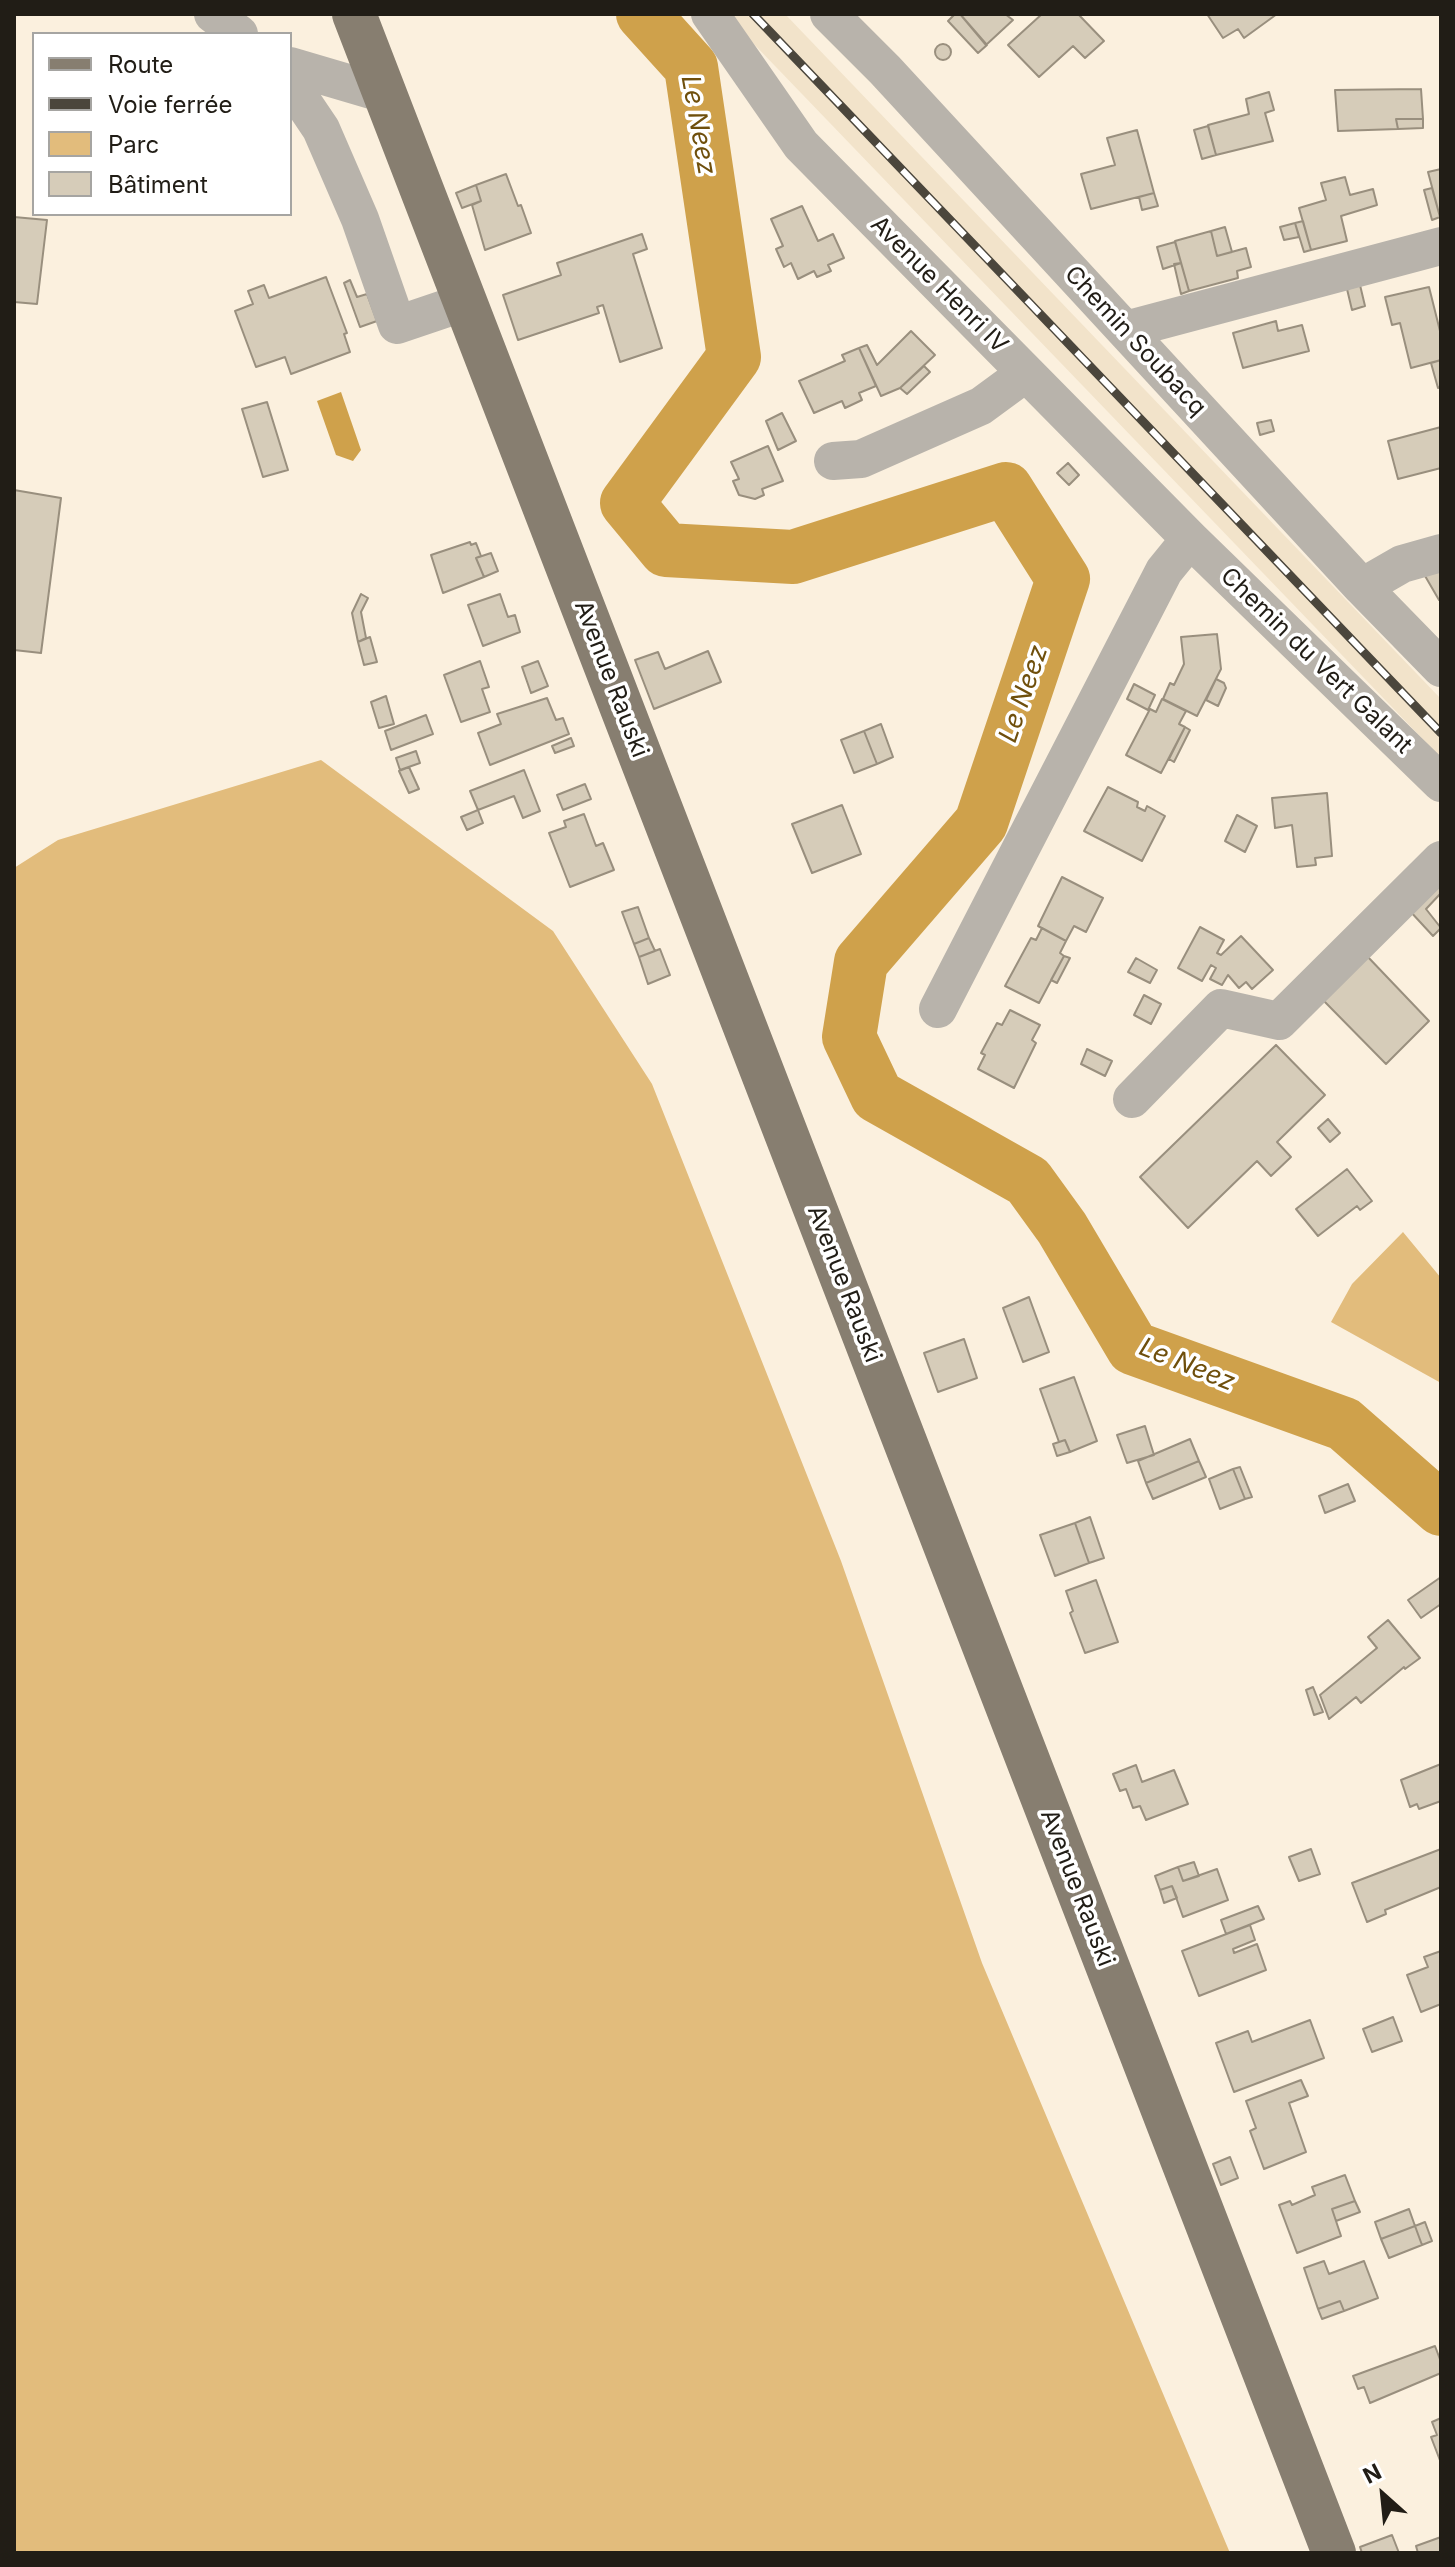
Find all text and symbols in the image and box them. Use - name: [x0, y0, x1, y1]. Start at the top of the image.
- legend: [32, 32, 292, 216]
- text: Route: [108, 50, 173, 79]
- water label: Le Neez: [674, 73, 722, 177]
- text: Voie ferrée: [108, 90, 233, 119]
- text: Parc: [108, 130, 159, 159]
- text: Bâtiment: [108, 170, 208, 199]
- street label: Avenue Henri IV: [864, 210, 1014, 360]
- street label: Chemin Soubacq: [1058, 260, 1212, 422]
- street label: Chemin du Vert Galant: [1214, 562, 1418, 760]
- street label: Avenue Rauski: [568, 596, 654, 762]
- water label: Le Neez: [993, 641, 1055, 747]
- street label: Avenue Rauski: [801, 1201, 887, 1367]
- water label: Le Neez: [1135, 1332, 1239, 1398]
- street label: Avenue Rauski: [1034, 1805, 1120, 1971]
- north arrow: [1343, 2455, 1423, 2535]
- text: N: [1359, 2458, 1385, 2489]

